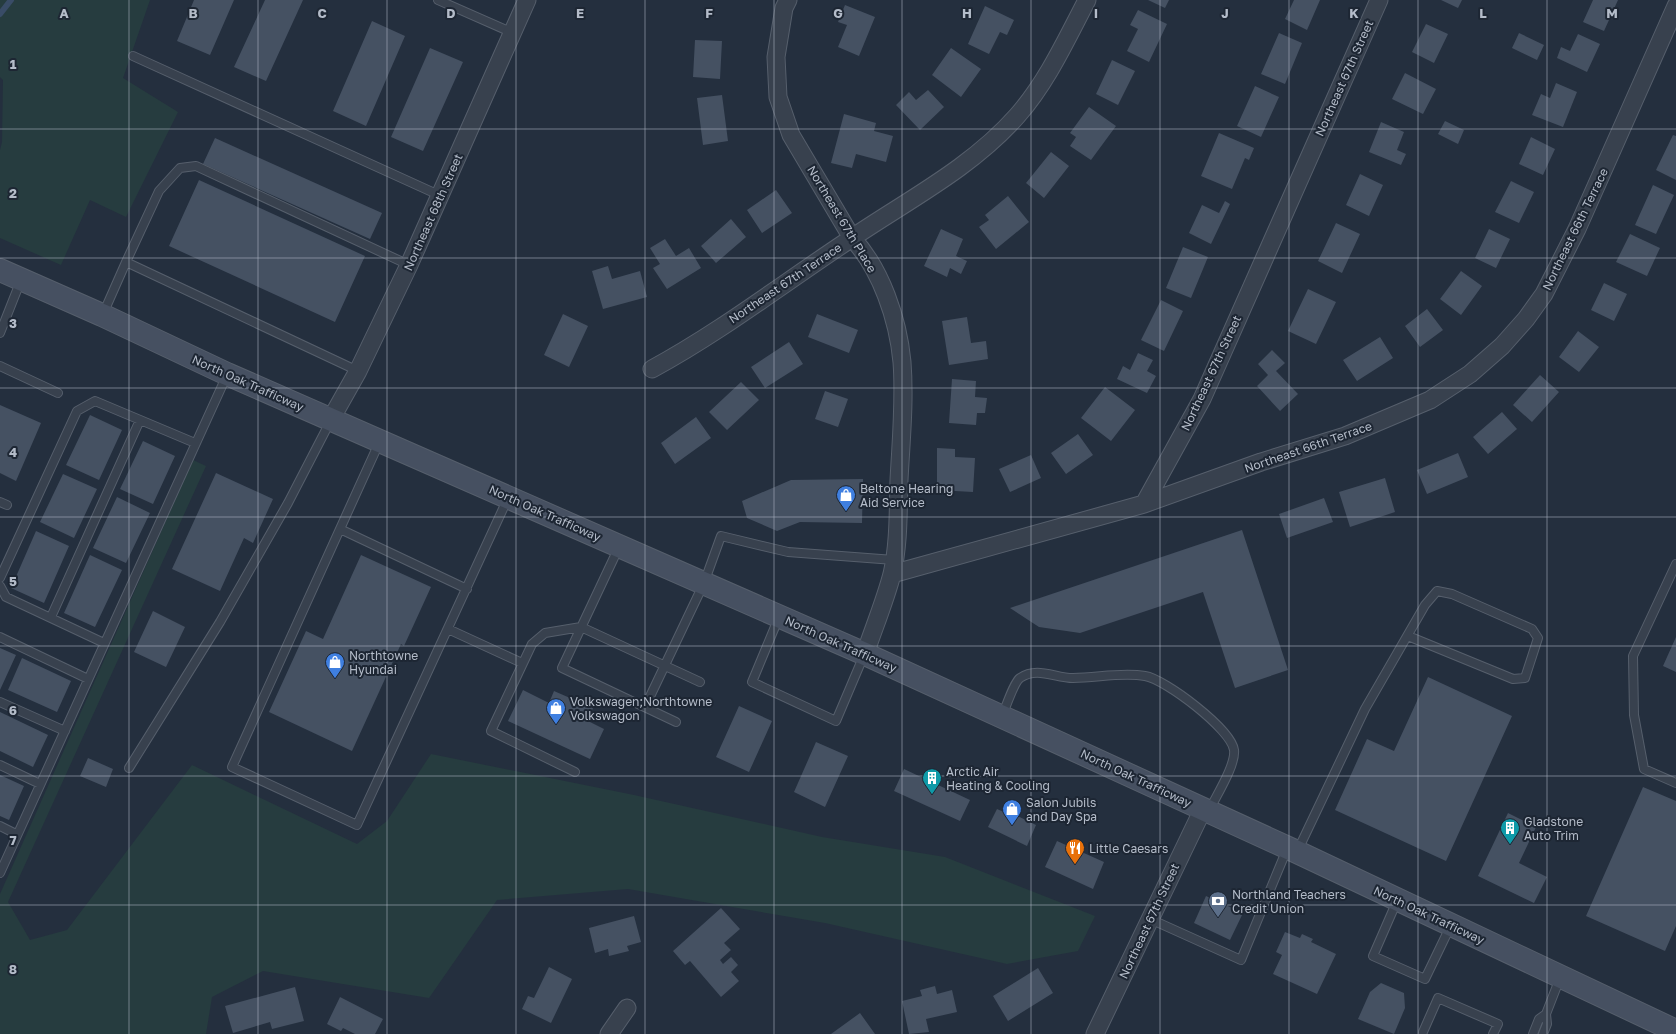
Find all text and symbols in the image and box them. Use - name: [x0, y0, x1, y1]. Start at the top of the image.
- text: A: [59, 5, 69, 21]
- text: B: [188, 5, 198, 21]
- text: C: [317, 5, 327, 21]
- text: D: [446, 5, 456, 21]
- text: E: [576, 5, 584, 21]
- text: F: [705, 5, 713, 21]
- text: G: [833, 5, 843, 21]
- text: H: [962, 5, 972, 21]
- text: I: [1094, 5, 1098, 21]
- text: J: [1221, 5, 1229, 21]
- text: K: [1349, 5, 1359, 21]
- text: L: [1479, 5, 1487, 21]
- text: M: [1606, 5, 1618, 21]
- street label: Northeast 67th Street: [1312, 17, 1376, 138]
- text: 1: [10, 56, 17, 72]
- street label: Northeast 68th Street: [400, 151, 466, 273]
- street label: Northeast 67th Place: [804, 163, 880, 275]
- street label: Northeast 66th Terrace: [1539, 166, 1611, 292]
- text: 2: [9, 185, 17, 201]
- street label: Northeast 67th Terrace: [726, 240, 844, 326]
- street label: Northeast 67th Street: [1178, 313, 1244, 433]
- text: 3: [9, 315, 17, 331]
- street label: North Oak Trafficway: [190, 352, 306, 415]
- street label: Northeast 66th Terrace: [1242, 418, 1374, 476]
- text: 4: [9, 444, 17, 460]
- place label: Beltone Hearing Aid Service: [860, 481, 953, 510]
- street label: North Oak Trafficway: [487, 482, 603, 545]
- shop icon: Beltone Hearing Aid Service: [835, 484, 857, 512]
- text: 5: [9, 573, 17, 589]
- street label: North Oak Trafficway: [783, 613, 899, 676]
- place label: Northtowne Hyundai: [349, 648, 418, 677]
- shop icon: Northtowne Hyundai: [324, 651, 346, 679]
- place label: Volkswagen;Northtowne Volkswagon: [570, 694, 712, 723]
- shop icon: Volkswagen;Northtowne Volkswagon: [545, 697, 567, 725]
- text: 6: [9, 702, 17, 718]
- street label: North Oak Trafficway: [1078, 746, 1194, 810]
- place label: Arctic Air Heating & Cooling: [946, 764, 1050, 793]
- building icon: Arctic Air Heating & Cooling: [921, 767, 943, 795]
- place label: Salon Jubils and Day Spa: [1026, 795, 1097, 824]
- shop icon: Salon Jubils and Day Spa: [1001, 798, 1023, 826]
- place label: Gladstone Auto Trim: [1524, 814, 1583, 843]
- building icon: Gladstone Auto Trim: [1499, 817, 1521, 845]
- text: 7: [9, 832, 17, 848]
- restaurant icon: Little Caesars: [1064, 837, 1086, 865]
- place label: Little Caesars: [1089, 841, 1168, 856]
- street label: Northeast 67th Street: [1116, 861, 1182, 981]
- street label: North Oak Trafficway: [1371, 883, 1487, 947]
- place label: Northland Teachers Credit Union: [1232, 887, 1346, 916]
- bank icon: Northland Teachers Credit Union: [1207, 890, 1229, 918]
- text: 8: [9, 961, 17, 977]

